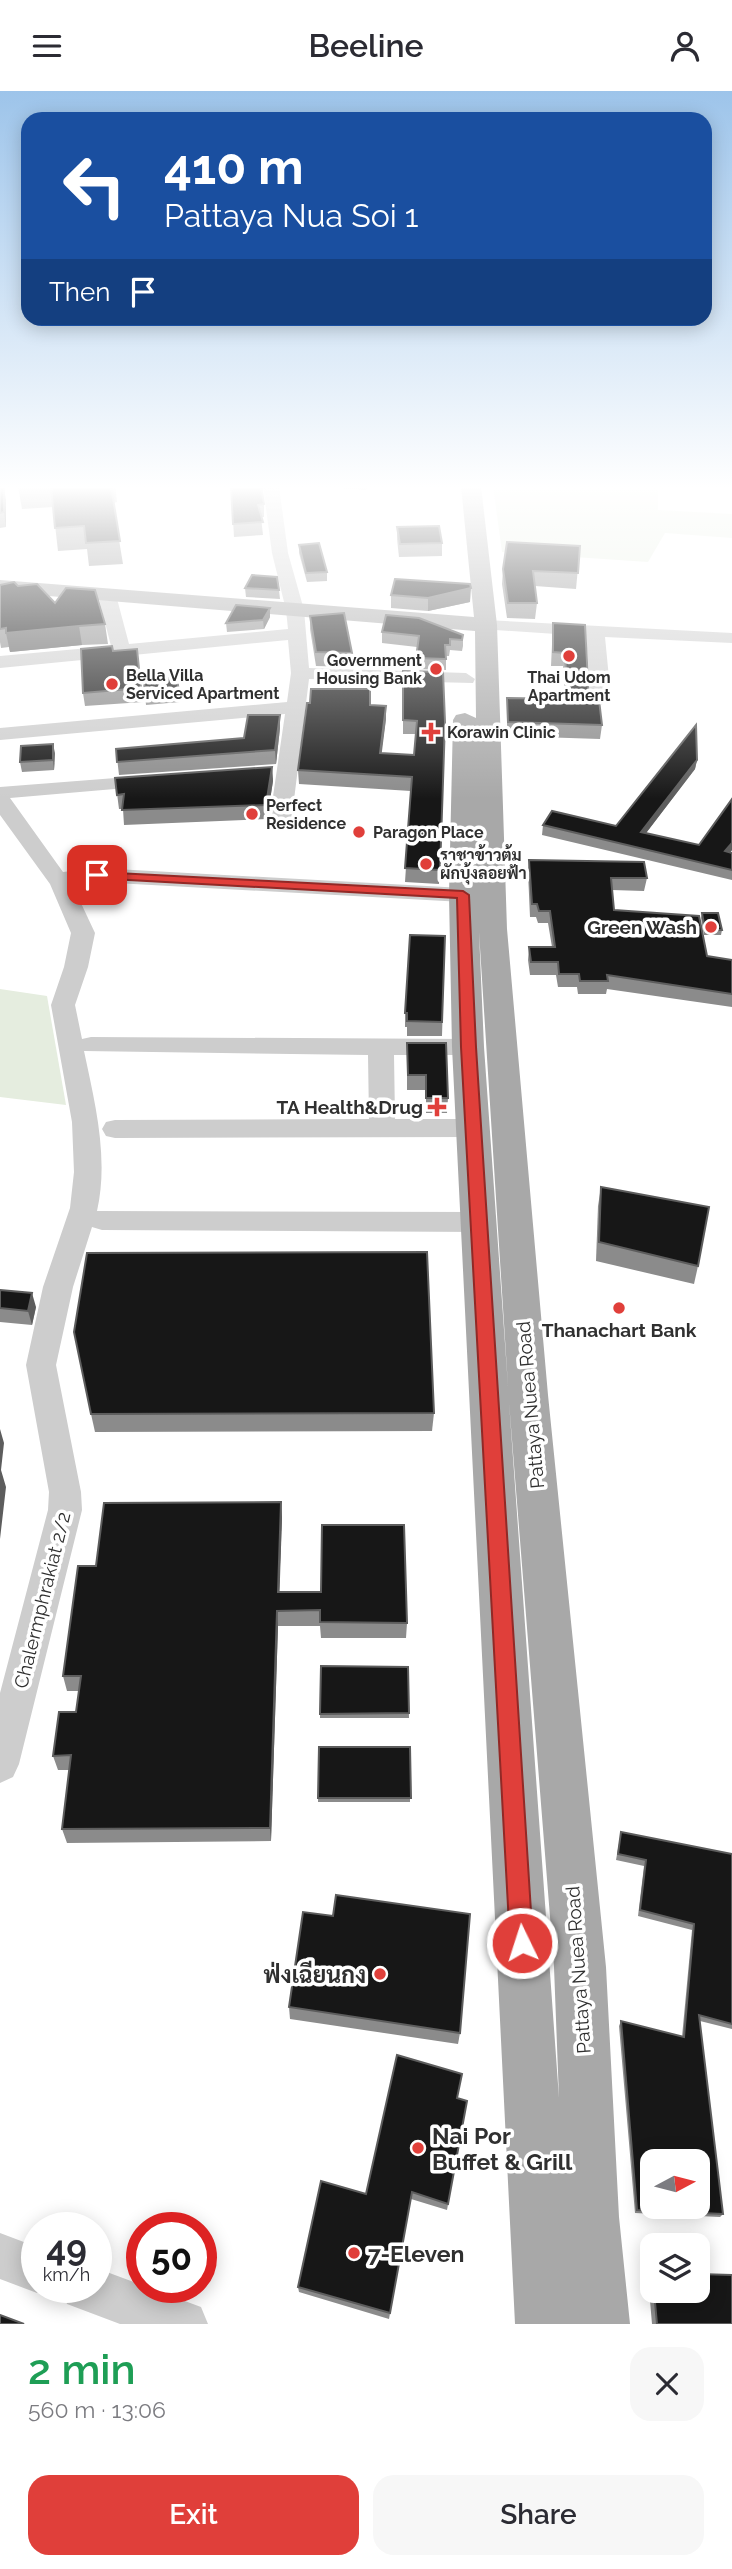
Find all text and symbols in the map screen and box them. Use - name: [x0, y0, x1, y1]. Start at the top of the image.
- icon: menu: [28, 27, 66, 65]
- text: Beeline: [308, 27, 424, 64]
- icon: person: [666, 27, 704, 65]
- text: 410 m: [164, 138, 304, 195]
- icon: left: [49, 140, 140, 231]
- text: Pattaya Nua Soi 1: [164, 197, 419, 234]
- icon: arrive: [124, 273, 162, 311]
- text: Then: [49, 277, 110, 307]
- marker: Thai Udom Apartment: [561, 648, 577, 664]
- place label: Government Housing Bank: [316, 651, 422, 688]
- marker: Government Housing Bank: [428, 661, 444, 677]
- place label: Bella Villa Serviced Apartment: [126, 666, 279, 703]
- place label: Thai Udom Apartment: [527, 668, 611, 705]
- marker: Bella Villa Serviced Apartment: [104, 676, 120, 692]
- marker: Korawin Clinic: [421, 722, 441, 742]
- place label: Korawin Clinic: [447, 723, 556, 742]
- place label: Perfect Residence: [266, 796, 346, 833]
- marker: Perfect Residence: [244, 806, 260, 822]
- place label: Paragon Place: [373, 823, 484, 842]
- marker: Paragon Place: [351, 824, 367, 840]
- place label: ราชาข้าวต้ม ผักบุ้งลอยฟ้า: [440, 844, 527, 885]
- pin: [67, 845, 127, 905]
- icon: arrive: [78, 856, 116, 894]
- marker: ราชาข้าวต้ม ผักบุ้งลอยฟ้า: [418, 856, 434, 872]
- place label: Green Wash: [587, 916, 697, 938]
- marker: Green Wash: [703, 919, 719, 935]
- place label: TA Health&Drug: [277, 1096, 423, 1118]
- marker: TA Health&Drug: [429, 1099, 445, 1115]
- marker: Thanachart Bank: [611, 1300, 627, 1316]
- place label: Thanachart Bank: [542, 1319, 697, 1341]
- street label: Pattaya Nuea Road: [512, 1320, 548, 1490]
- street label: Chalermphrakiat 2/2: [9, 1509, 75, 1691]
- street label: Pattaya Nuea Road: [561, 1885, 595, 2055]
- position arrow: [485, 1906, 559, 1980]
- place label: ฟ่งเฉียนกง: [263, 1960, 366, 1988]
- marker: ฟ่งเฉียนกง: [372, 1966, 388, 1982]
- place label: Nai Por Buffet & Grill: [432, 2122, 573, 2175]
- marker: Nai Por Buffet & Grill: [410, 2140, 426, 2156]
- north arrow: [640, 2149, 710, 2219]
- map controls: [640, 2149, 710, 2303]
- speed limit sign: 50: [126, 2212, 217, 2303]
- text: 49: [46, 2228, 87, 2269]
- button: layers: [640, 2233, 710, 2303]
- place label: 7-Eleven: [368, 2240, 464, 2267]
- marker: 7-Eleven: [346, 2245, 362, 2261]
- text: km/h: [43, 2264, 90, 2285]
- text: 2 min: [28, 2345, 136, 2394]
- button: close: [630, 2347, 704, 2421]
- text: 560 m · 13:06: [28, 2396, 166, 2423]
- button: Exit: [28, 2475, 359, 2555]
- button: Share: [373, 2475, 704, 2555]

